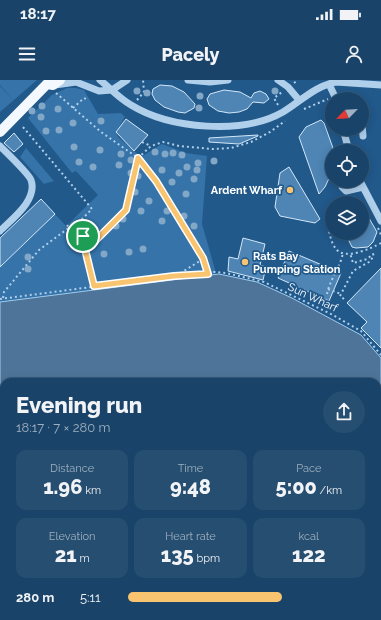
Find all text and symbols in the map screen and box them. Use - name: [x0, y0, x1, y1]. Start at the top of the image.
- text: 18:17: [20, 5, 56, 23]
- icon: menu: [16, 43, 38, 65]
- icon: person: [343, 43, 365, 65]
- text: Pacely: [161, 44, 220, 65]
- north arrow: [325, 92, 369, 136]
- map controls: [325, 92, 369, 240]
- button: locate: [325, 144, 369, 188]
- place label: Ardent Wharf: [211, 184, 283, 197]
- marker: Ardent Wharf: [285, 185, 295, 195]
- button: layers: [325, 196, 369, 240]
- pin: [66, 219, 100, 253]
- icon: arrive: [72, 225, 94, 247]
- place label: Rats Bay Pumping Station: [253, 250, 341, 276]
- marker: Rats Bay Pumping Station: [240, 257, 250, 267]
- street label: Sun Wharf: [286, 280, 340, 315]
- button: share: [323, 391, 365, 433]
- text: Evening run: [16, 392, 142, 418]
- text: 18:17 · 7 × 280 m: [16, 420, 110, 435]
- text: Distance: [50, 462, 94, 475]
- text: Time: [178, 462, 203, 475]
- text: Pace: [296, 462, 321, 475]
- text: 1.96: [43, 475, 82, 499]
- text: 9:48: [170, 475, 211, 499]
- text: 5:00: [276, 475, 317, 499]
- text: km: [82, 484, 101, 497]
- text: /km: [317, 484, 342, 497]
- text: Elevation: [49, 530, 96, 543]
- text: Heart rate: [165, 530, 216, 543]
- text: kcal: [299, 530, 319, 543]
- text: 21: [55, 543, 77, 567]
- text: 135: [161, 543, 194, 567]
- text: 122: [292, 543, 326, 567]
- text: m: [77, 552, 90, 565]
- text: bpm: [194, 552, 220, 565]
- text: 280 m: [16, 590, 54, 605]
- text: 5:11: [80, 590, 101, 605]

